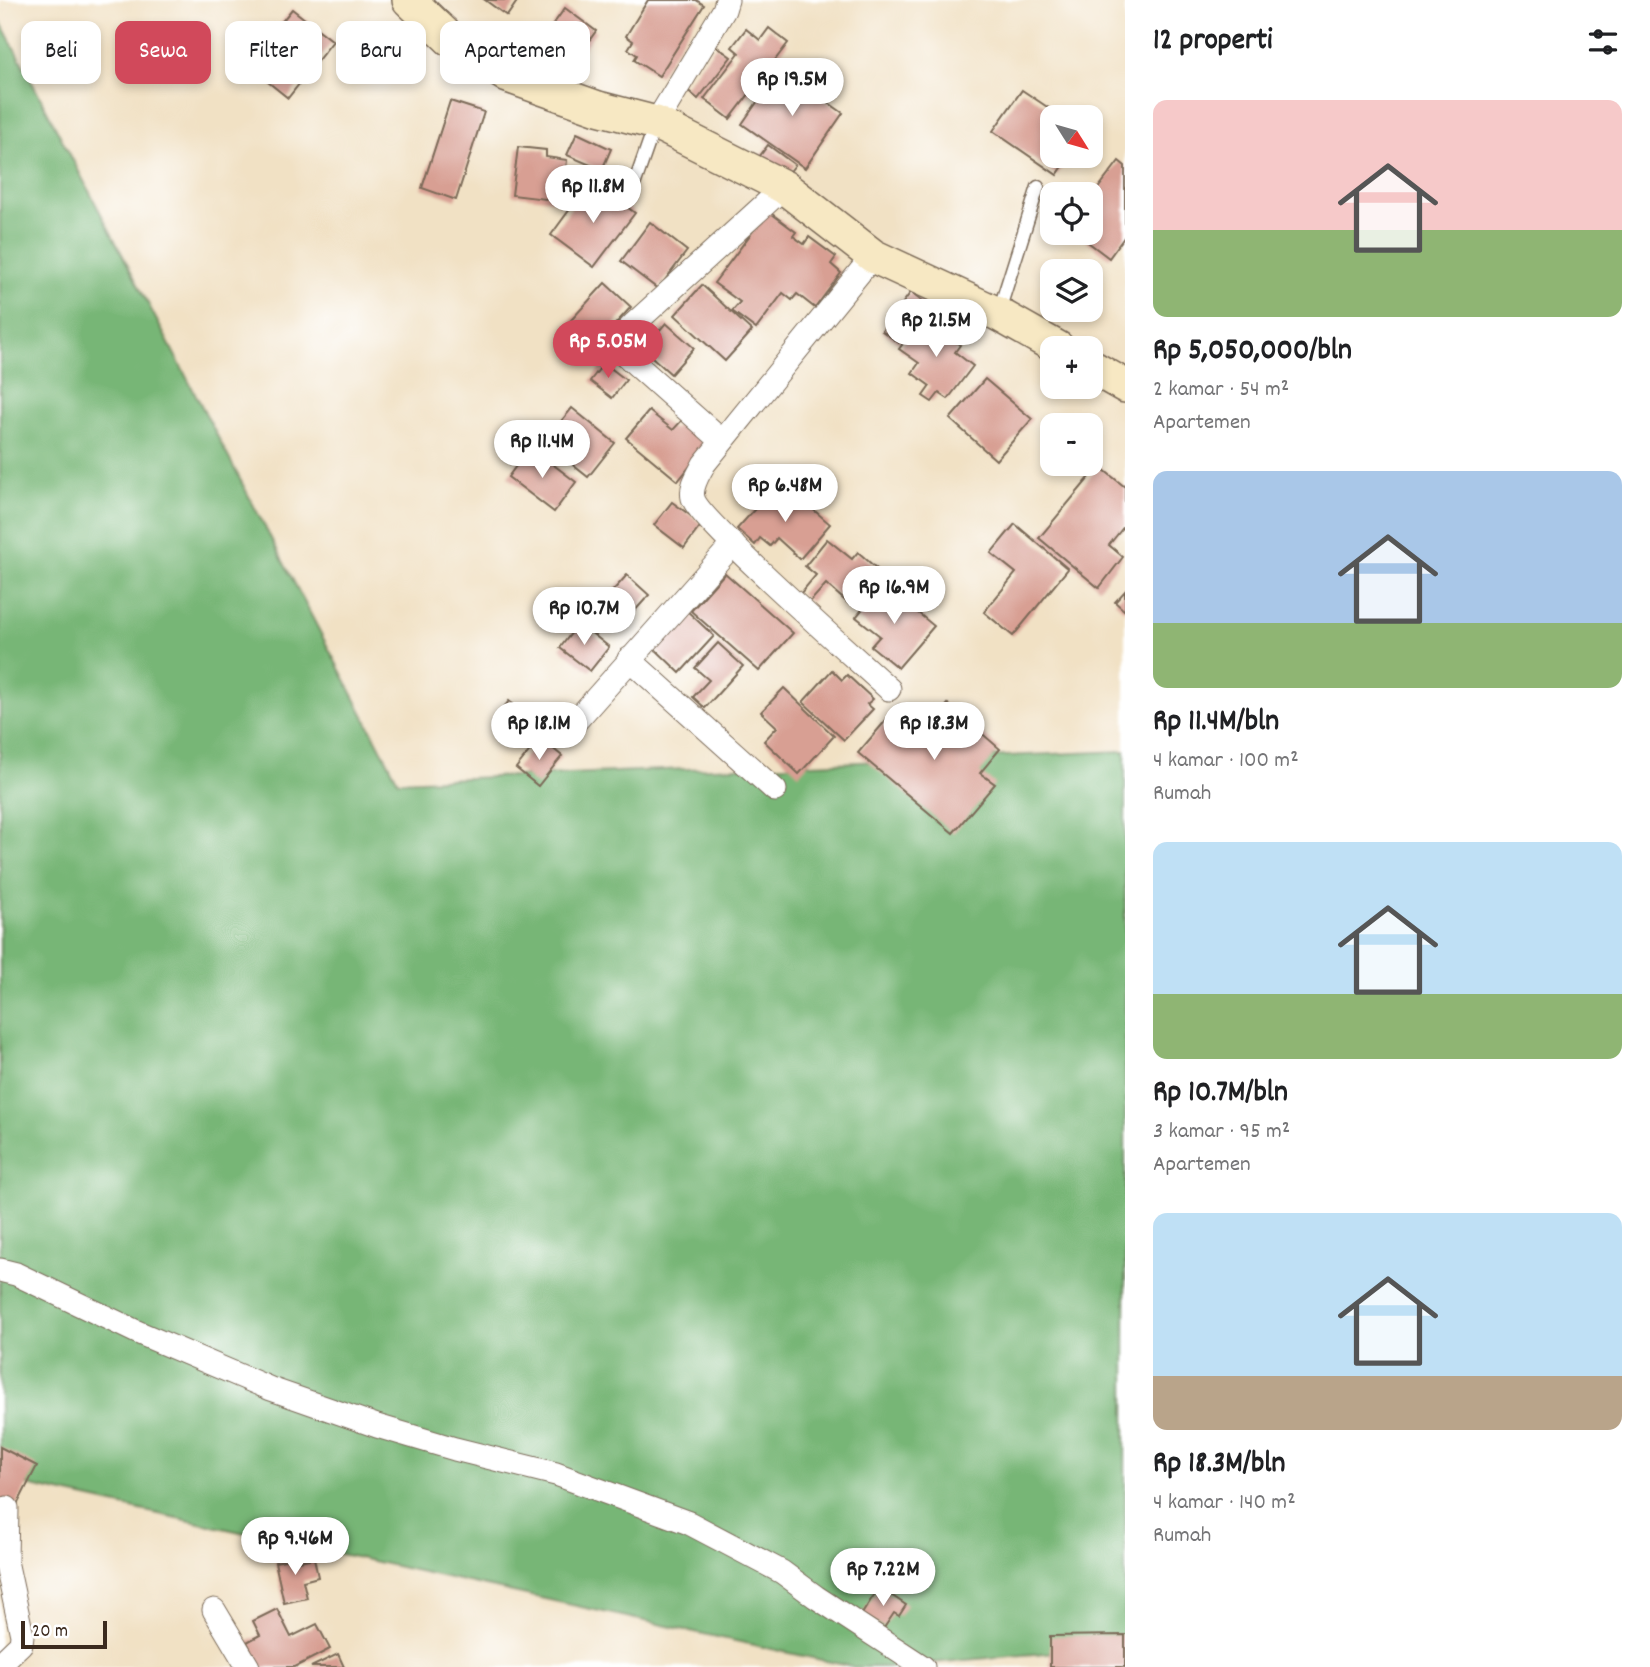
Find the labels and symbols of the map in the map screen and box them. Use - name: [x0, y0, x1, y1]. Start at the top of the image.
- pin: Rp 19.5M: [720, 58, 864, 118]
- north arrow: [1040, 105, 1102, 168]
- pin: Rp 11.8M: [521, 166, 665, 225]
- pin: Rp 21.5M: [864, 300, 1008, 359]
- pin: Rp 5.05M: [536, 320, 680, 380]
- pin: Rp 11.4M: [470, 420, 614, 480]
- pin: Rp 6.48M: [713, 464, 857, 524]
- pin: Rp 16.9M: [822, 566, 966, 626]
- pin: Rp 10.7M: [512, 588, 656, 647]
- pin: Rp 18.1M: [467, 702, 611, 762]
- pin: Rp 18.3M: [862, 702, 1006, 762]
- pin: Rp 9.46M: [223, 1518, 367, 1577]
- pin: Rp 7.22M: [811, 1548, 955, 1608]
- scale bar: [21, 1618, 107, 1650]

